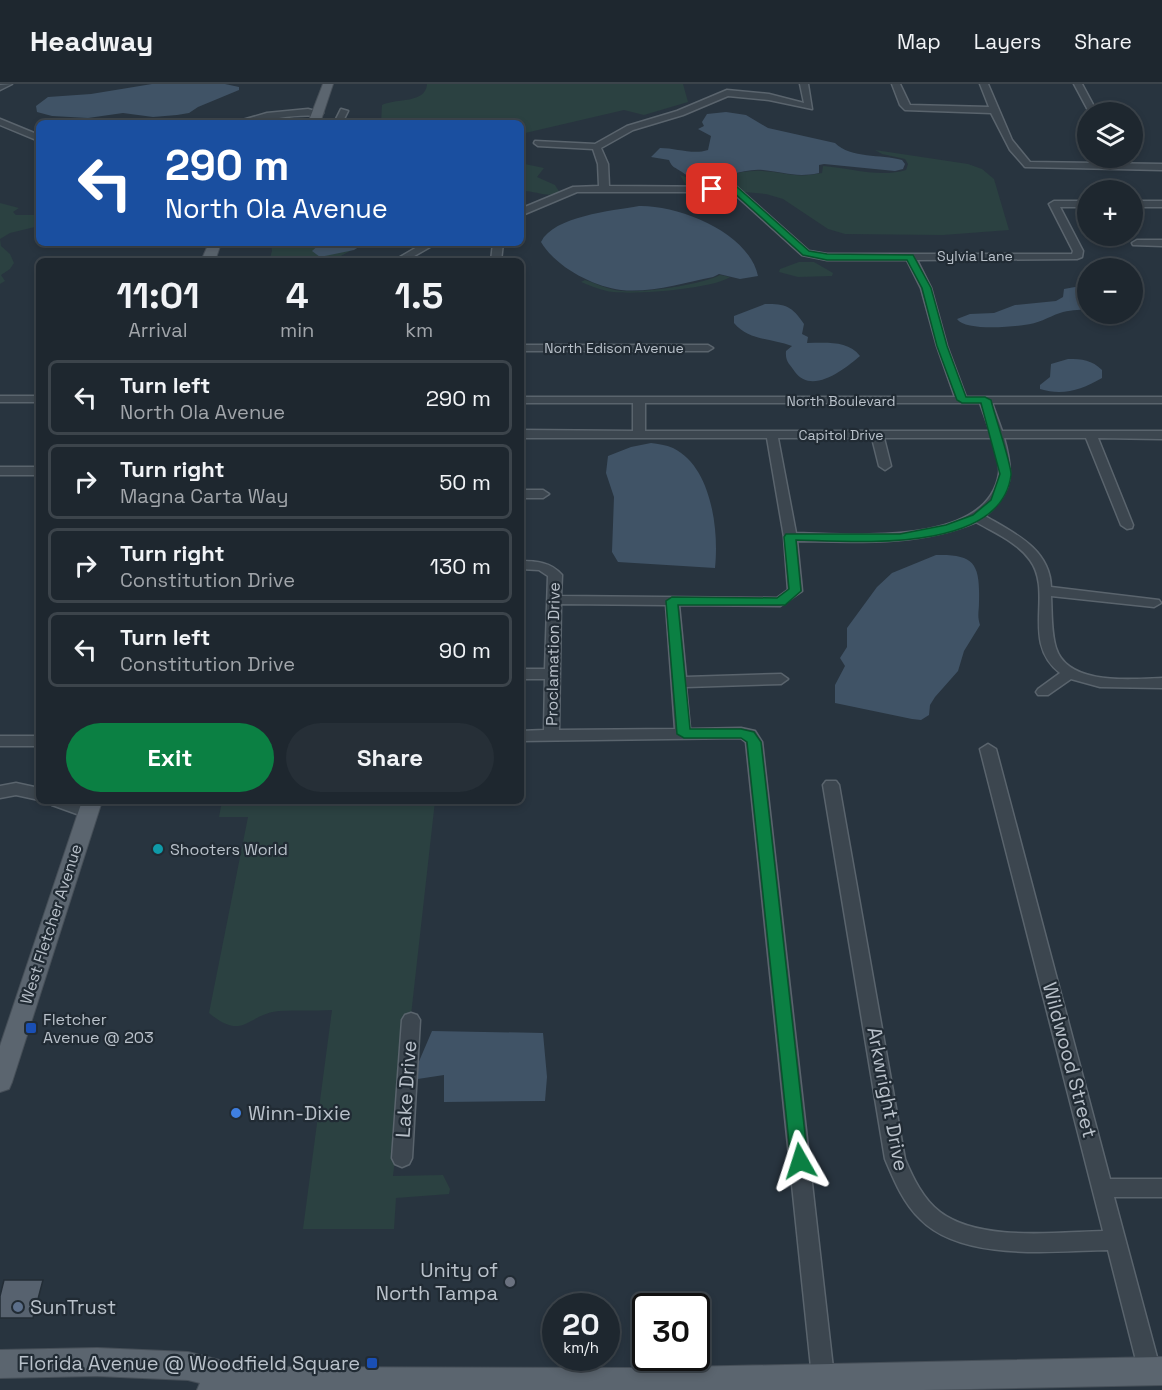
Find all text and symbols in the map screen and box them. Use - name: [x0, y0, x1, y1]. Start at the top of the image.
- text: Headway: [30, 23, 153, 59]
- text: Map: [897, 28, 941, 55]
- text: Layers: [974, 28, 1041, 55]
- text: Share: [1074, 28, 1132, 55]
- map controls: [1077, 102, 1143, 324]
- button: layers: [1077, 102, 1143, 168]
- text: 290 m: [165, 139, 290, 192]
- icon: left: [66, 144, 144, 222]
- pin: [686, 163, 737, 214]
- icon: arrive: [695, 172, 728, 205]
- button: +: [1077, 180, 1143, 246]
- text: North Ola Avenue: [165, 191, 388, 226]
- street label: Sylvia Lane: [937, 247, 1013, 265]
- button: −: [1077, 258, 1143, 324]
- text: 11:01: [117, 273, 199, 319]
- text: 4: [286, 273, 309, 319]
- text: 1.5: [395, 273, 443, 319]
- text: Arrival: [128, 317, 188, 343]
- text: min: [280, 317, 314, 343]
- text: km: [405, 317, 433, 343]
- street label: North Edison Avenue: [544, 339, 684, 357]
- text: Turn left: [120, 371, 210, 399]
- icon: left: [69, 381, 102, 414]
- text: 290 m: [426, 384, 491, 412]
- street label: North Boulevard: [786, 392, 896, 410]
- text: North Ola Avenue: [120, 399, 285, 425]
- street label: Capitol Drive: [799, 426, 883, 444]
- text: Turn right: [120, 455, 225, 483]
- icon: right: [69, 465, 102, 498]
- text: 50 m: [439, 468, 491, 496]
- text: Magna Carta Way: [120, 483, 289, 509]
- text: Turn right: [120, 539, 225, 567]
- icon: right: [69, 549, 102, 582]
- text: 130 m: [430, 552, 491, 580]
- text: Constitution Drive: [120, 567, 295, 593]
- street label: Proclamation Drive: [541, 582, 565, 726]
- text: Turn left: [120, 623, 210, 651]
- icon: left: [69, 633, 102, 666]
- text: 90 m: [439, 636, 491, 664]
- text: Constitution Drive: [120, 651, 295, 677]
- button: Exit: [66, 723, 274, 792]
- button: Share: [286, 723, 494, 792]
- place label: Shooters World: [170, 839, 288, 860]
- street label: West Fletcher Avenue: [15, 841, 87, 1007]
- marker: Shooters World: [151, 842, 165, 856]
- street label: Wildwood Street: [1037, 979, 1103, 1141]
- place label: Fletcher Avenue @ 203: [43, 1009, 154, 1048]
- marker: Fletcher Avenue @ 203: [24, 1021, 38, 1035]
- street label: Arkwright Drive: [861, 1025, 915, 1173]
- street label: Lake Drive: [390, 1039, 422, 1139]
- place label: Winn-Dixie: [248, 1100, 351, 1126]
- marker: Winn-Dixie: [229, 1106, 243, 1120]
- position arrow: [768, 1129, 832, 1193]
- place label: Unity of North Tampa: [376, 1257, 498, 1306]
- marker: Unity of North Tampa: [503, 1275, 517, 1289]
- speed limit sign: 30: [632, 1293, 710, 1371]
- place label: SunTrust: [30, 1294, 116, 1320]
- marker: SunTrust: [11, 1300, 25, 1314]
- text: 20: [562, 1305, 600, 1344]
- text: km/h: [563, 1338, 599, 1357]
- place label: Florida Avenue @ Woodfield Square: [18, 1350, 360, 1376]
- marker: Florida Avenue @ Woodfield Square: [365, 1356, 379, 1370]

